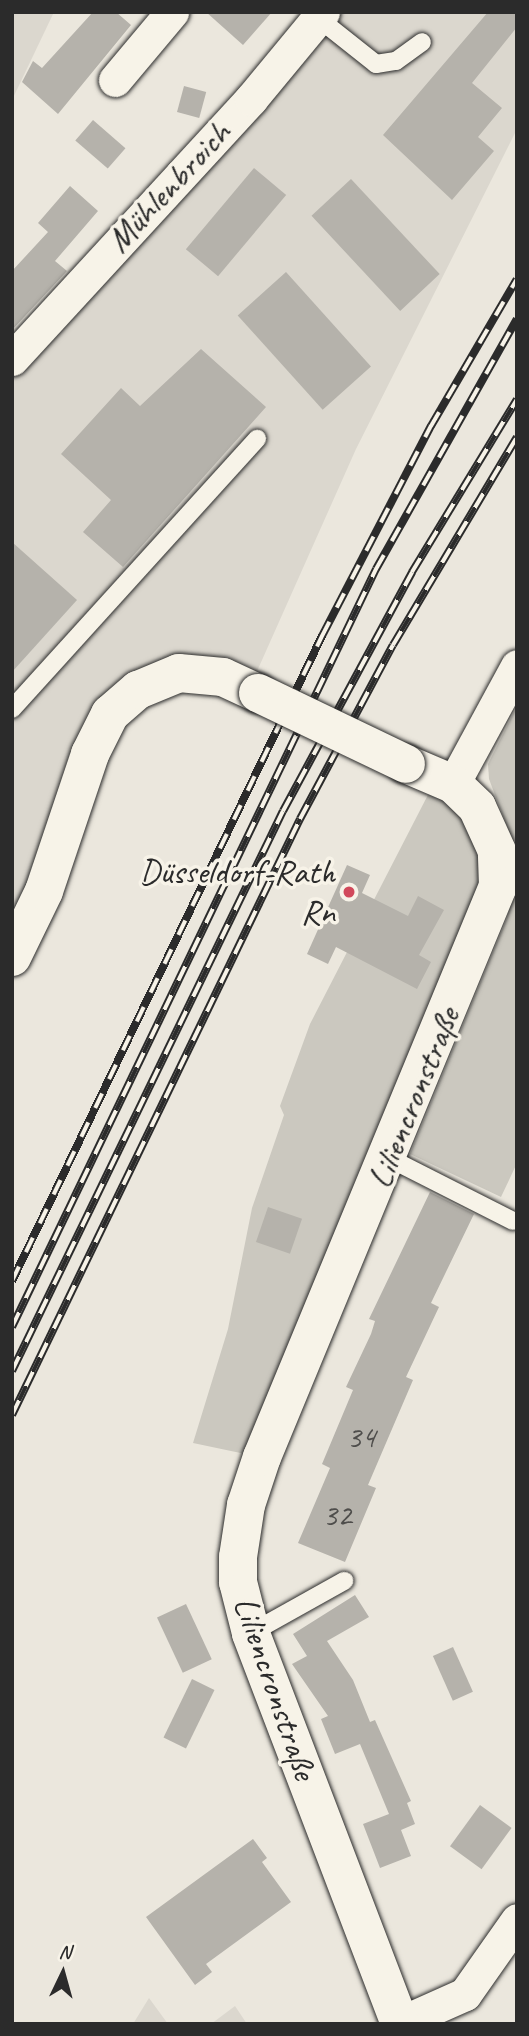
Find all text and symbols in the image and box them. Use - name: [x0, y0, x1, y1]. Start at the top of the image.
- street label: Mühlenbroich: [98, 113, 240, 261]
- place label: Düsseldorf-Rath Rn: [139, 851, 335, 933]
- marker: Düsseldorf-Rath Rn: [341, 884, 357, 900]
- street label: Liliencronstraße: [359, 1002, 469, 1194]
- house number: 34: [347, 1418, 375, 1456]
- house number: 32: [323, 1496, 351, 1534]
- street label: Liliencronstraße: [224, 1591, 326, 1785]
- north arrow: [28, 1938, 98, 2008]
- text: N: [58, 1940, 72, 1965]

